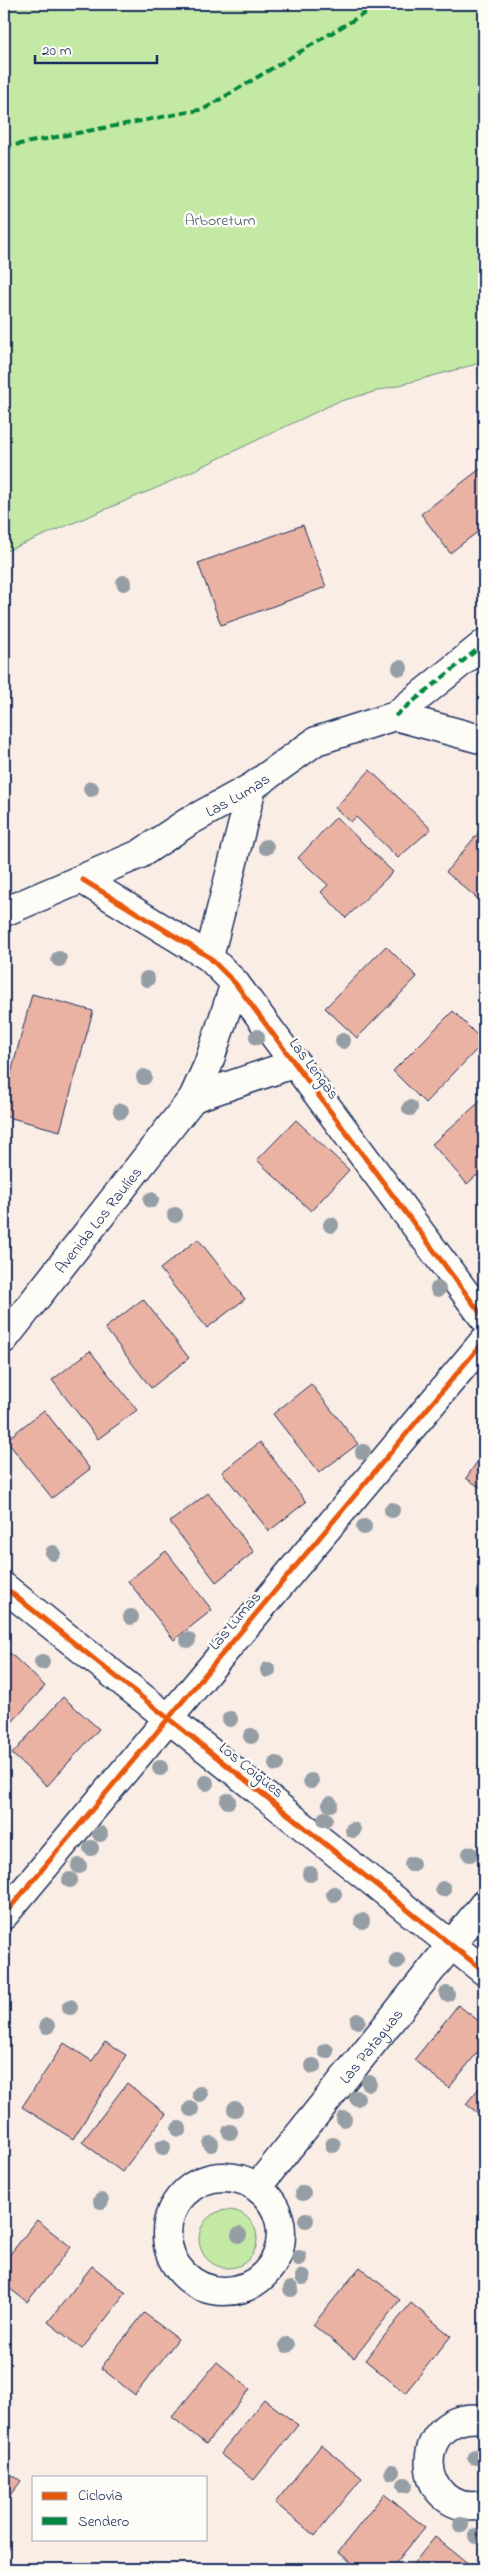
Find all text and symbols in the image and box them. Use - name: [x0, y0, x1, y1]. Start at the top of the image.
- scale bar: [35, 32, 158, 64]
- text: 20 m: [42, 40, 72, 62]
- park label: Arboretum: [185, 209, 255, 233]
- street label: Las Lumas: [202, 768, 276, 824]
- street label: Las Lengas: [282, 1033, 345, 1105]
- street label: Avenida Los Raulíes: [50, 1162, 149, 1279]
- street label: Las Lumas: [204, 1586, 268, 1656]
- street label: Los Coigües: [213, 1737, 289, 1804]
- street label: Las Pataguas: [334, 2004, 410, 2090]
- legend: [32, 2476, 208, 2540]
- text: Ciclovía: [78, 2485, 123, 2507]
- text: Sendero: [78, 2511, 130, 2533]

